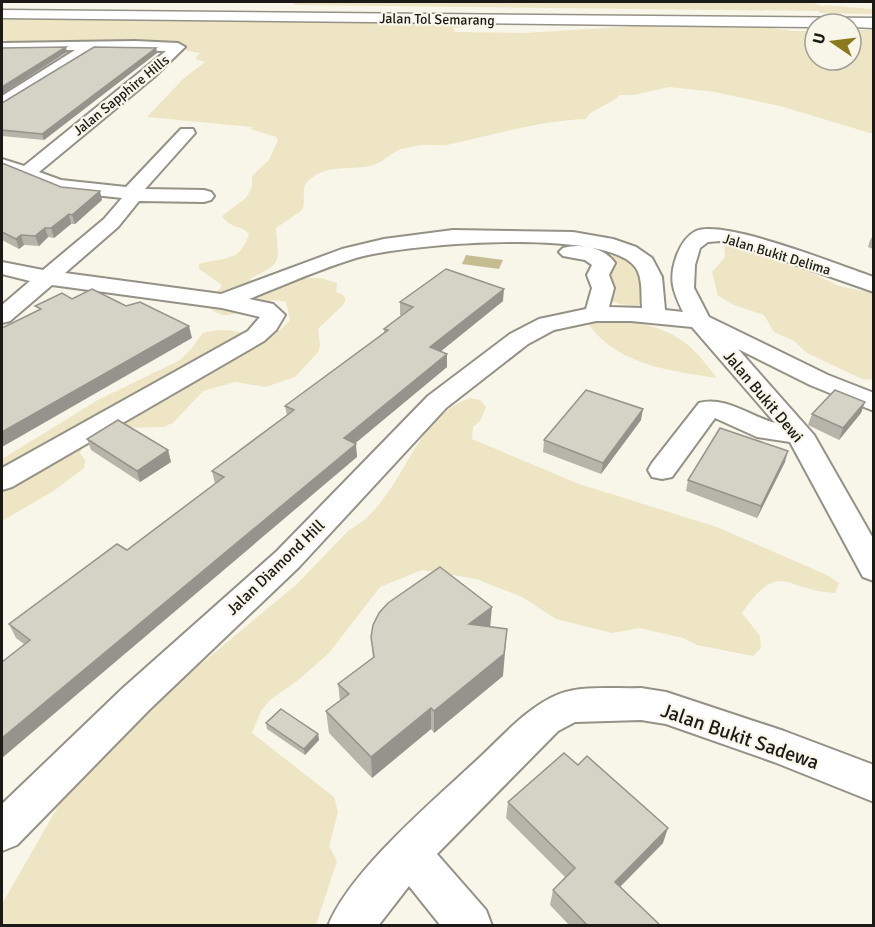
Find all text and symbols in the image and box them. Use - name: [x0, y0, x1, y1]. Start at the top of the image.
- street label: Jalan Tol Semarang: [379, 10, 495, 29]
- north arrow: [803, 12, 863, 72]
- text: U: [808, 31, 830, 46]
- street label: Jalan Sapphire Hills: [70, 51, 173, 139]
- street label: Jalan Bukit Delima: [721, 230, 833, 279]
- street label: Jalan Bukit Dewi: [719, 347, 808, 447]
- street label: Jalan Diamond Hill: [222, 516, 329, 620]
- street label: Jalan Bukit Sadewa: [658, 698, 822, 775]

